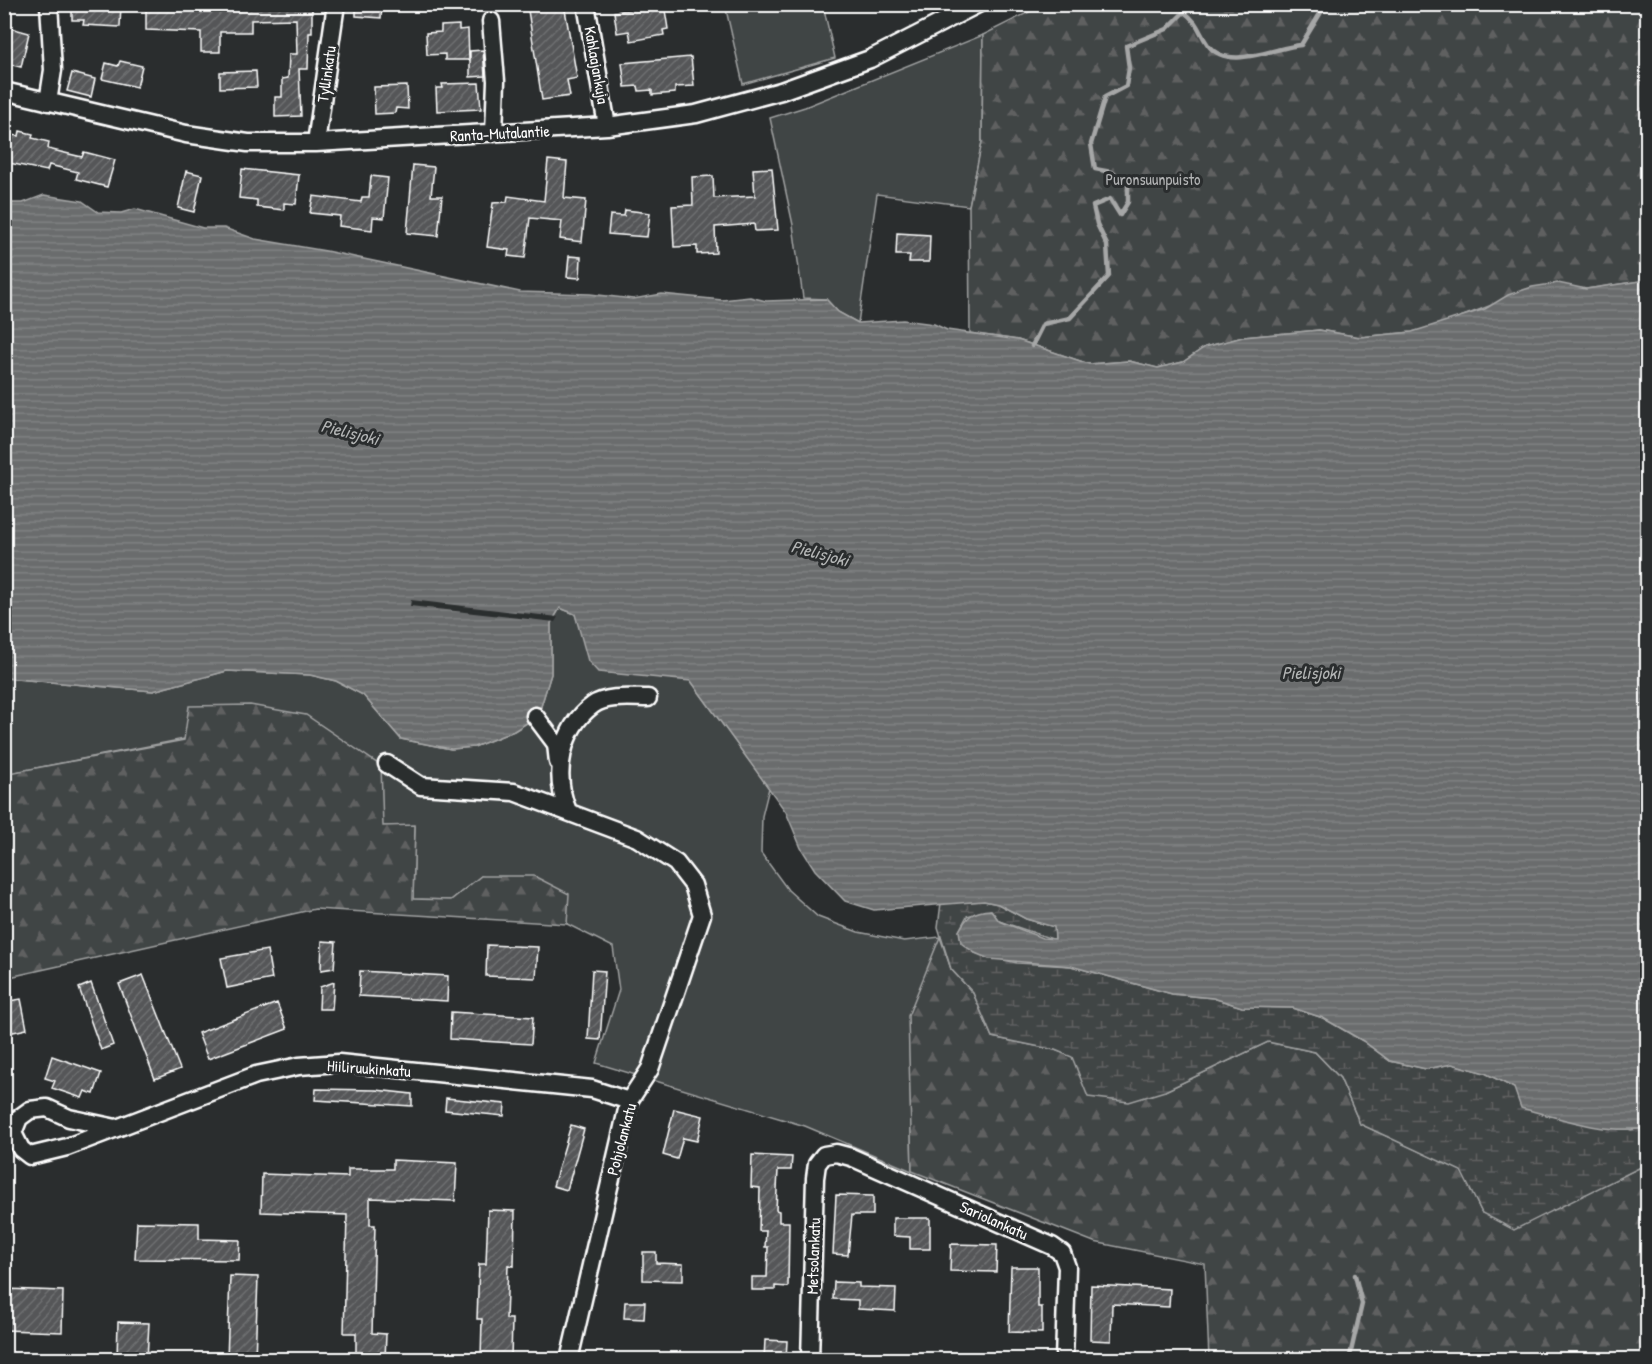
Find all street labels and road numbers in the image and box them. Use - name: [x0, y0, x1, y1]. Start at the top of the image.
- street label: Kahlaajankuja: [579, 24, 615, 106]
- street label: Tyllinkatu: [311, 44, 341, 104]
- street label: Ranta-Mutalantie: [450, 119, 551, 147]
- street label: Hiiliruukinkatu: [326, 1054, 412, 1082]
- street label: Pohjolankatu: [601, 1100, 641, 1177]
- street label: Sariolankatu: [956, 1195, 1032, 1245]
- street label: Metsolankatu: [801, 1217, 825, 1295]

